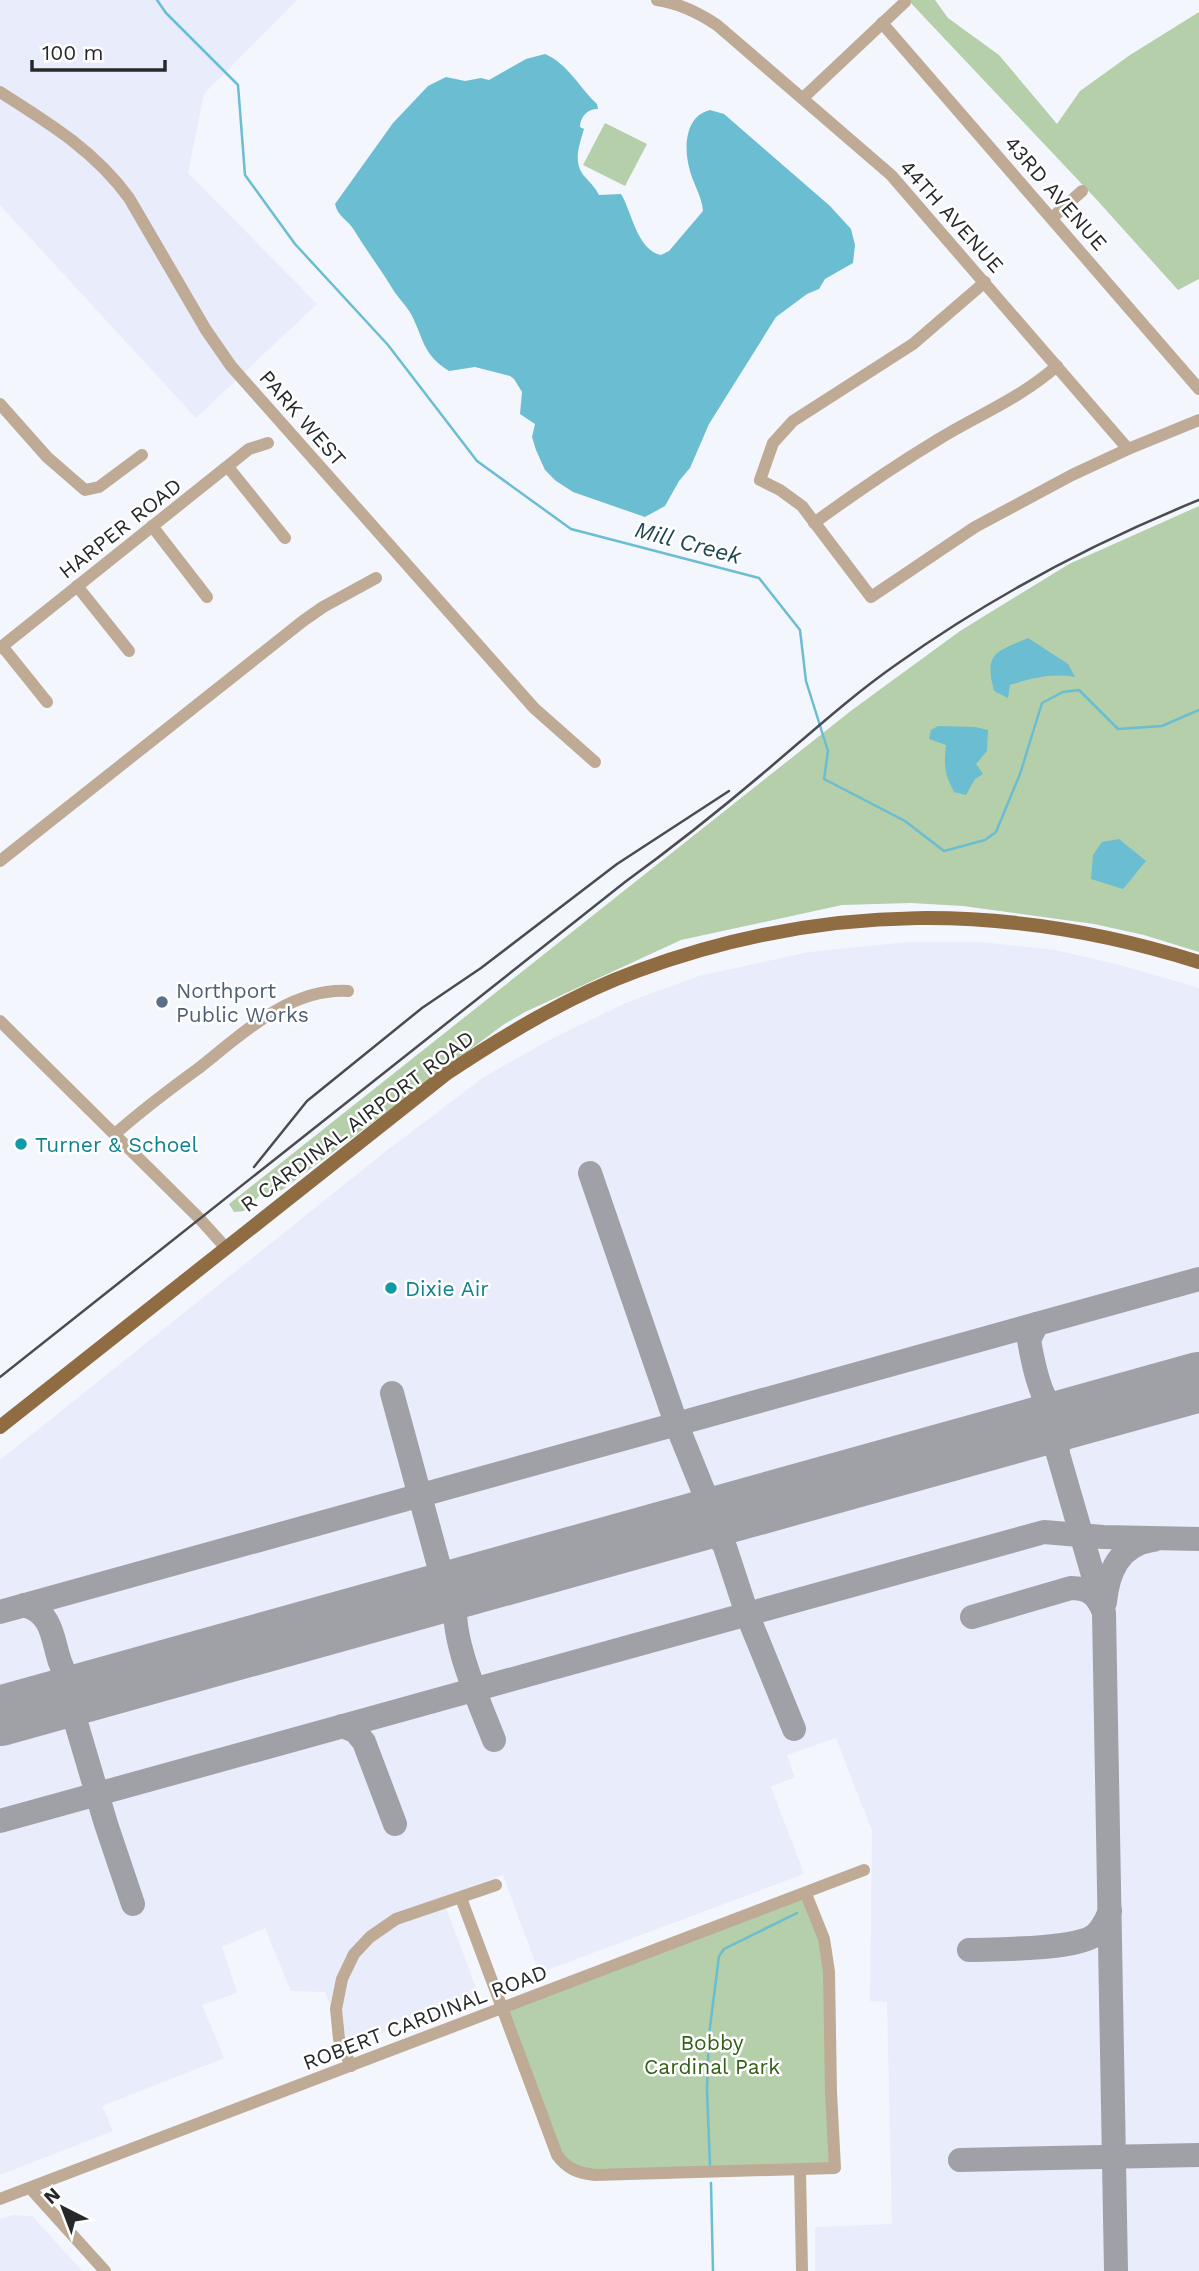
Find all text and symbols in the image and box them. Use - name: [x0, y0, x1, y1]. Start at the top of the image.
- scale bar: [32, 28, 164, 72]
- text: 100 m: [42, 40, 104, 65]
- street label: 43RD AVENUE: [999, 131, 1113, 255]
- street label: 44TH AVENUE: [895, 155, 1009, 277]
- street label: PARK WEST: [255, 365, 352, 471]
- street label: HARPER ROAD: [54, 472, 186, 584]
- water label: Mill Creek: [632, 516, 745, 571]
- place label: Northport Public Works: [176, 978, 309, 1027]
- marker: Northport Public Works: [154, 994, 170, 1010]
- street label: R CARDINAL AIRPORT ROAD: [235, 1025, 479, 1217]
- place label: Turner & Schoel: [35, 1132, 198, 1157]
- marker: Turner & Schoel: [13, 1136, 29, 1152]
- place label: Dixie Air: [405, 1276, 489, 1301]
- marker: Dixie Air: [383, 1280, 399, 1296]
- street label: ROBERT CARDINAL ROAD: [299, 1959, 551, 2075]
- park label: Bobby Cardinal Park: [644, 2030, 780, 2079]
- north arrow: [28, 2173, 98, 2243]
- text: N: [39, 2182, 65, 2209]

